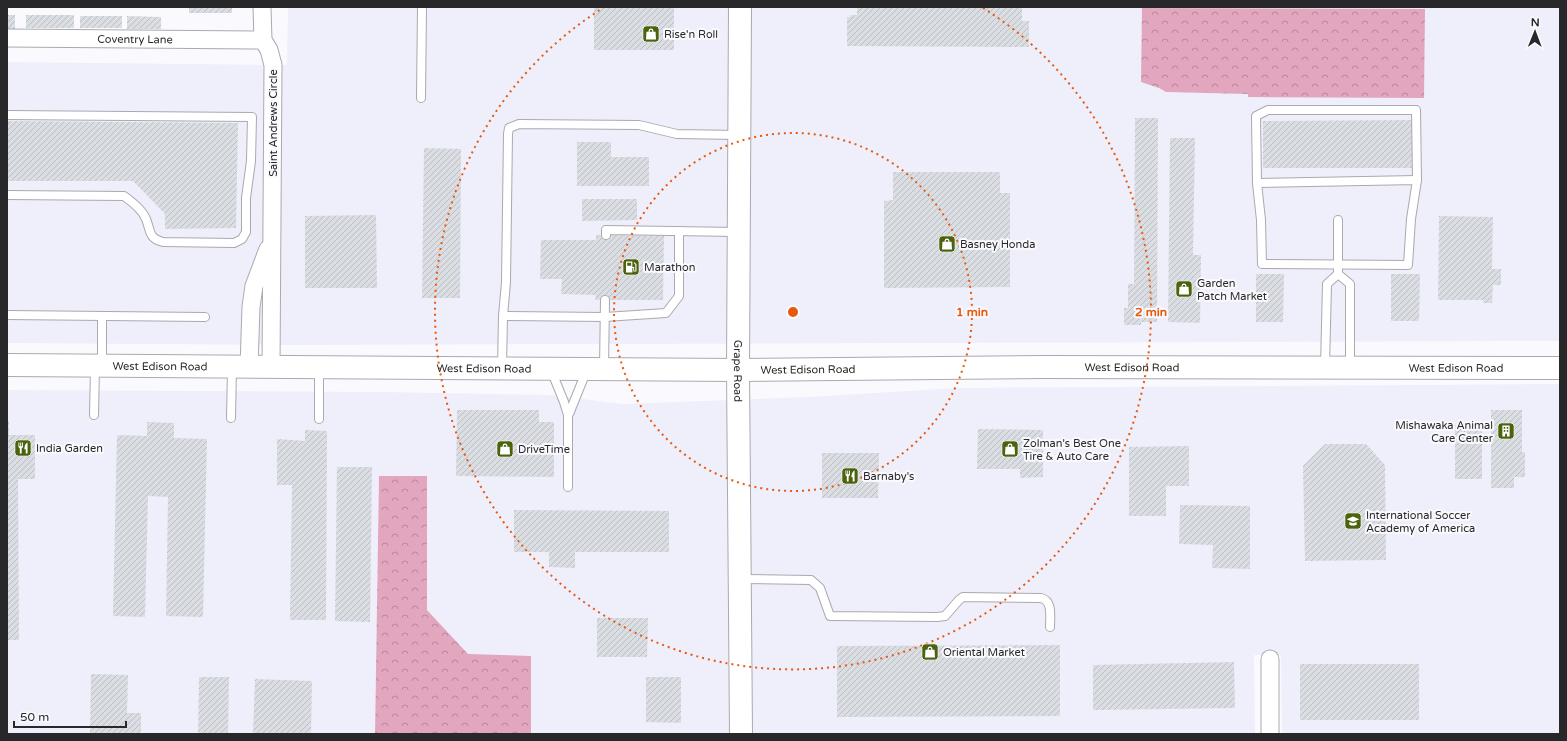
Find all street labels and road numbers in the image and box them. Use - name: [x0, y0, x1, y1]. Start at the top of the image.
- street label: Coventry Lane: [97, 32, 173, 46]
- street label: Saint Andrews Circle: [267, 69, 280, 177]
- street label: Grape Road: [731, 340, 745, 402]
- street label: West Edison Road: [112, 359, 208, 373]
- street label: West Edison Road: [436, 361, 532, 375]
- street label: West Edison Road: [1084, 361, 1180, 374]
- street label: West Edison Road: [1408, 361, 1504, 374]
- street label: West Edison Road: [760, 362, 856, 376]

